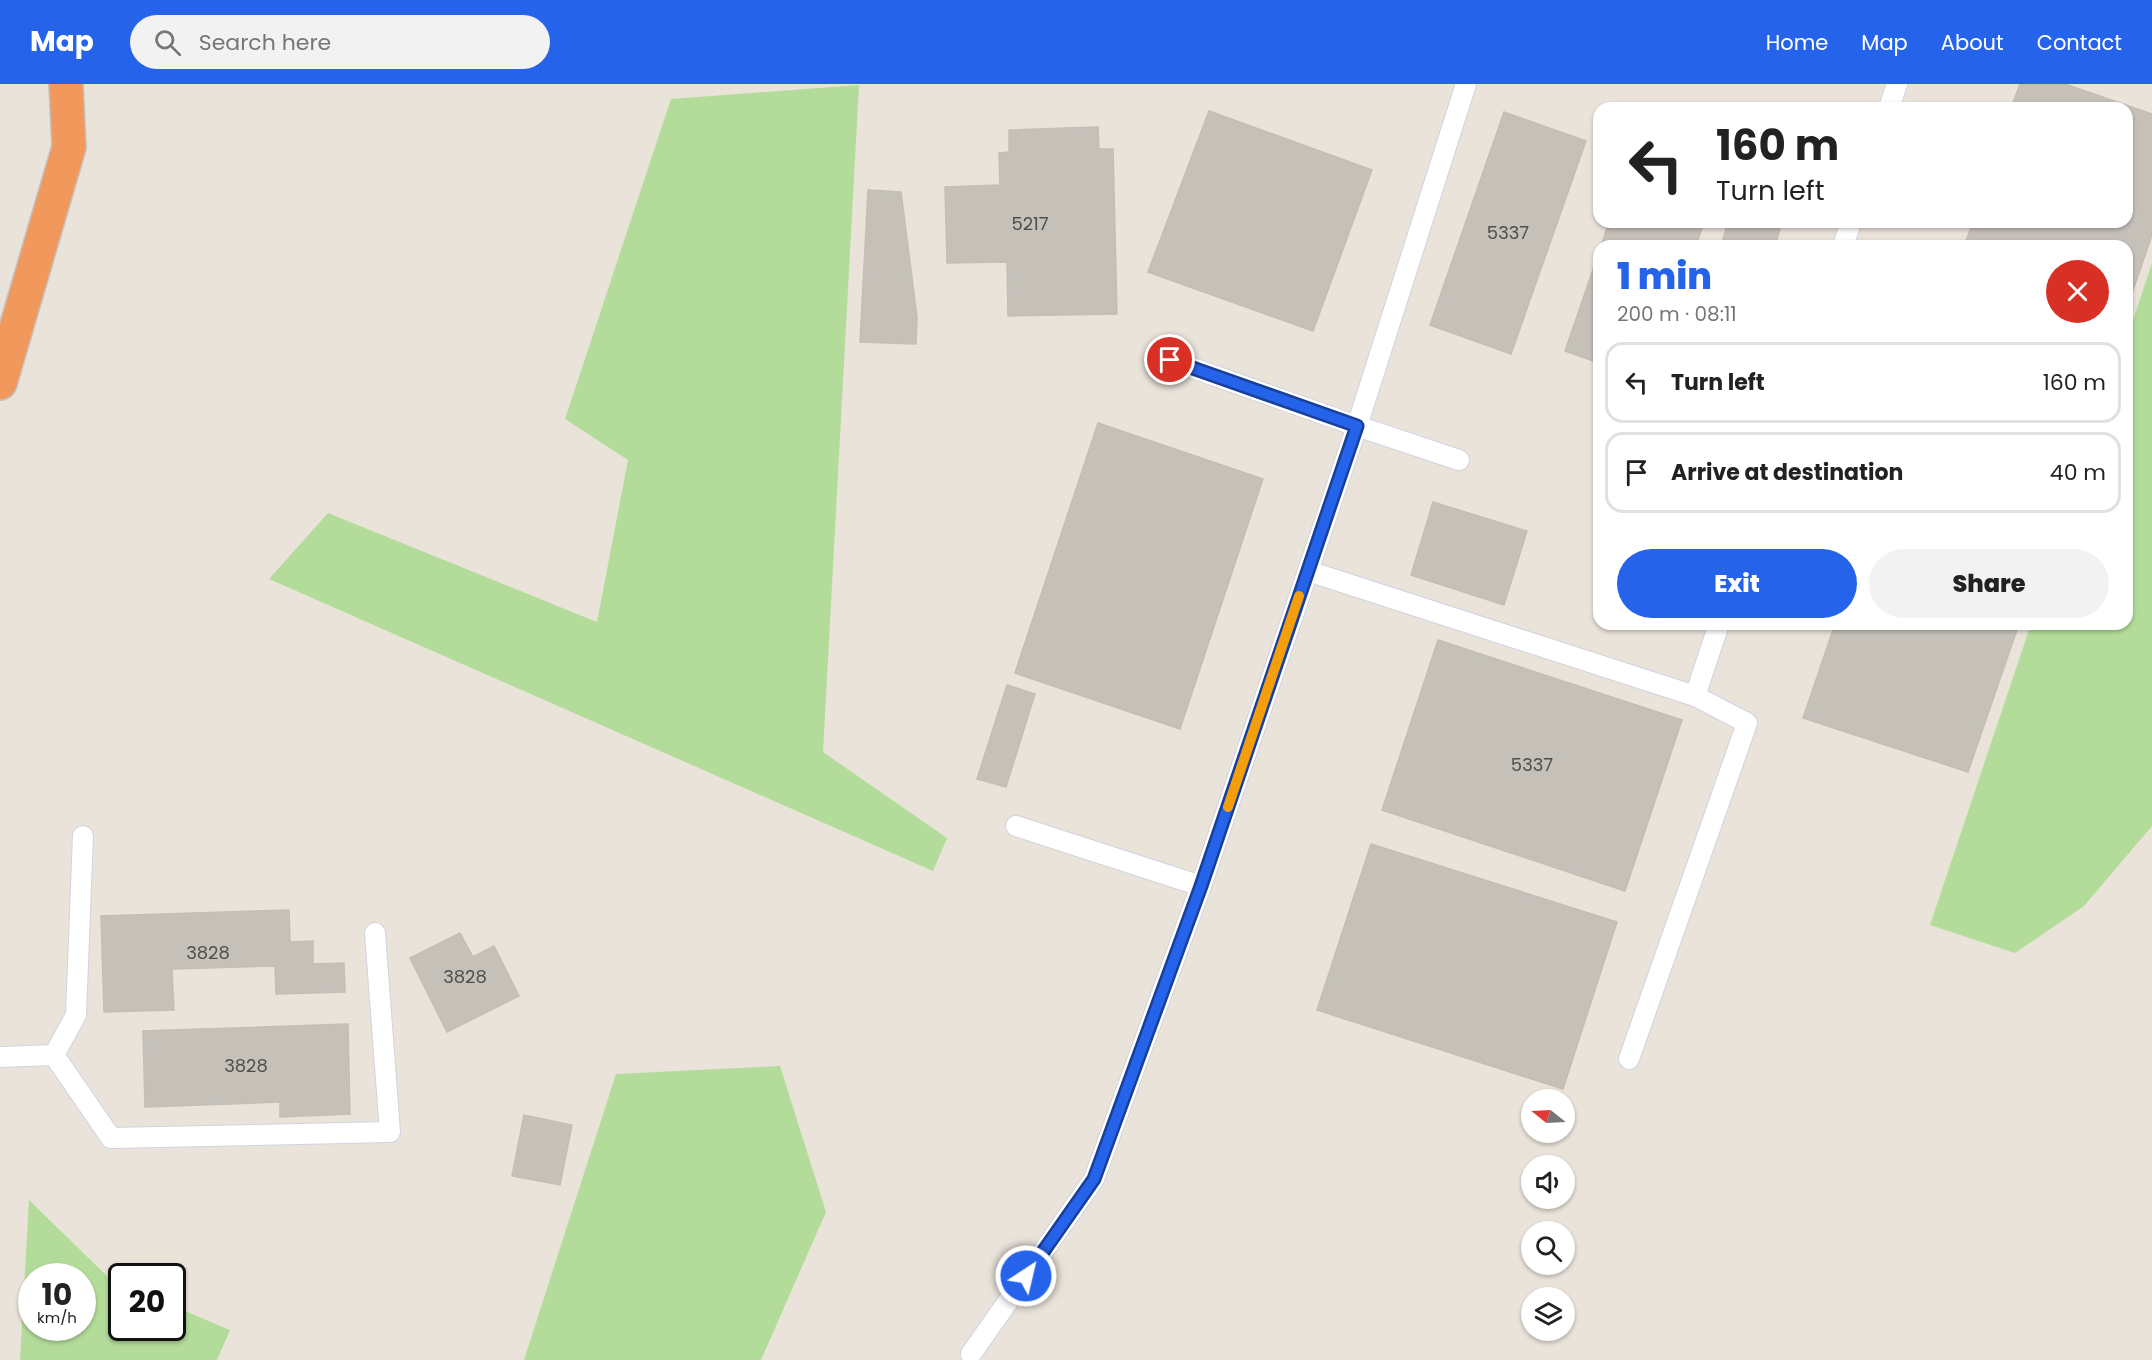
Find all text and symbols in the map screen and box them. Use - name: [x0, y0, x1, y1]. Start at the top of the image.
- search box: [130, 15, 550, 69]
- text: Map: [30, 22, 94, 61]
- icon: search: [151, 26, 184, 59]
- text: Search here: [199, 27, 331, 58]
- text: Home: [1766, 28, 1828, 57]
- text: Map: [1861, 28, 1908, 57]
- text: About: [1941, 28, 2004, 57]
- text: Contact: [2037, 28, 2122, 57]
- text: 160 m: [1716, 116, 1839, 175]
- icon: left: [1617, 126, 1695, 204]
- text: Turn left: [1716, 172, 1825, 209]
- house number: 5217: [1011, 211, 1049, 236]
- house number: 5337: [1487, 220, 1529, 245]
- text: 1 min: [1617, 251, 1712, 302]
- button: close: [2046, 260, 2109, 323]
- text: 200 m · 08:11: [1617, 300, 1737, 328]
- pin: [1144, 334, 1195, 385]
- icon: arrive: [1153, 343, 1186, 376]
- icon: left: [1620, 366, 1653, 399]
- text: Turn left: [1671, 367, 1765, 398]
- text: 160 m: [2043, 367, 2106, 398]
- icon: arrive: [1620, 456, 1653, 489]
- text: Arrive at destination: [1671, 457, 1903, 488]
- text: 40 m: [2050, 457, 2106, 488]
- button: Exit: [1617, 549, 1857, 618]
- button: Share: [1869, 549, 2109, 618]
- house number: 5337: [1511, 752, 1553, 777]
- house number: 3828: [186, 940, 230, 965]
- house number: 3828: [443, 964, 487, 989]
- house number: 3828: [224, 1053, 268, 1078]
- north arrow: [1521, 1089, 1575, 1143]
- map controls: [1521, 1089, 1575, 1341]
- button: sound: [1521, 1155, 1575, 1209]
- button: search: [1521, 1221, 1575, 1275]
- position arrow: [994, 1244, 1058, 1308]
- speed limit sign: 20: [108, 1263, 186, 1341]
- text: 10: [42, 1273, 72, 1316]
- button: layers: [1521, 1287, 1575, 1341]
- text: km/h: [37, 1307, 77, 1328]

